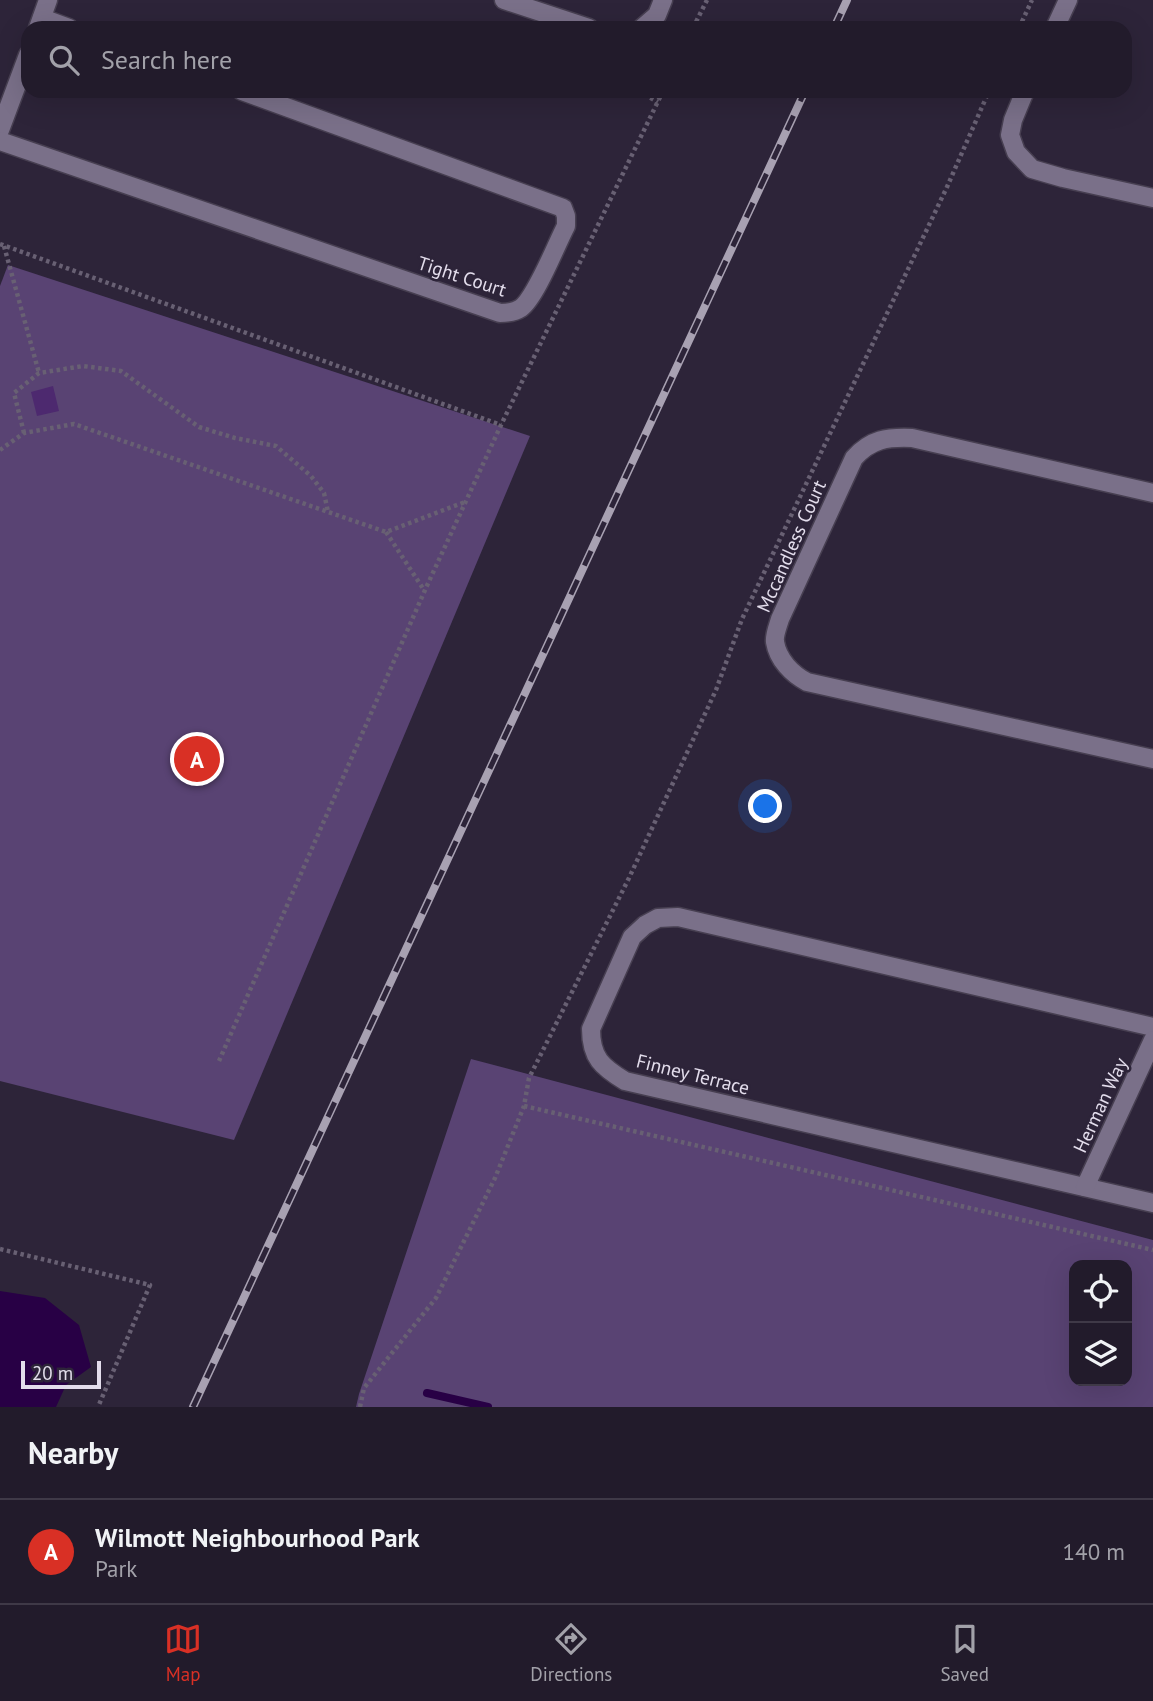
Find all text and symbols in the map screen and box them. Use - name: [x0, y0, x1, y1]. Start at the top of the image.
- search box: [21, 21, 1132, 98]
- icon: search: [45, 41, 83, 79]
- text: Search here: [101, 43, 232, 76]
- street label: Tight Court: [415, 250, 510, 302]
- street label: Mccandless Court: [751, 476, 831, 616]
- pin: A: [174, 733, 220, 785]
- your location: [748, 789, 782, 823]
- street label: Finney Terrace: [634, 1048, 752, 1100]
- street label: Herman Way: [1068, 1054, 1133, 1156]
- map controls: [1069, 1260, 1132, 1386]
- button: locate: [1069, 1260, 1132, 1323]
- button: layers: [1069, 1323, 1132, 1386]
- scale bar: [21, 1358, 102, 1390]
- text: 20 m: [32, 1361, 73, 1385]
- text: Nearby: [28, 1433, 118, 1472]
- text: Wilmott Neighbourhood Park: [95, 1521, 419, 1554]
- text: A: [44, 1537, 58, 1566]
- text: 140 m: [1063, 1537, 1125, 1566]
- text: Park: [95, 1554, 137, 1583]
- tab: Map: [164, 1620, 202, 1686]
- tab: Directions: [530, 1620, 612, 1686]
- tab: Saved: [941, 1620, 989, 1686]

